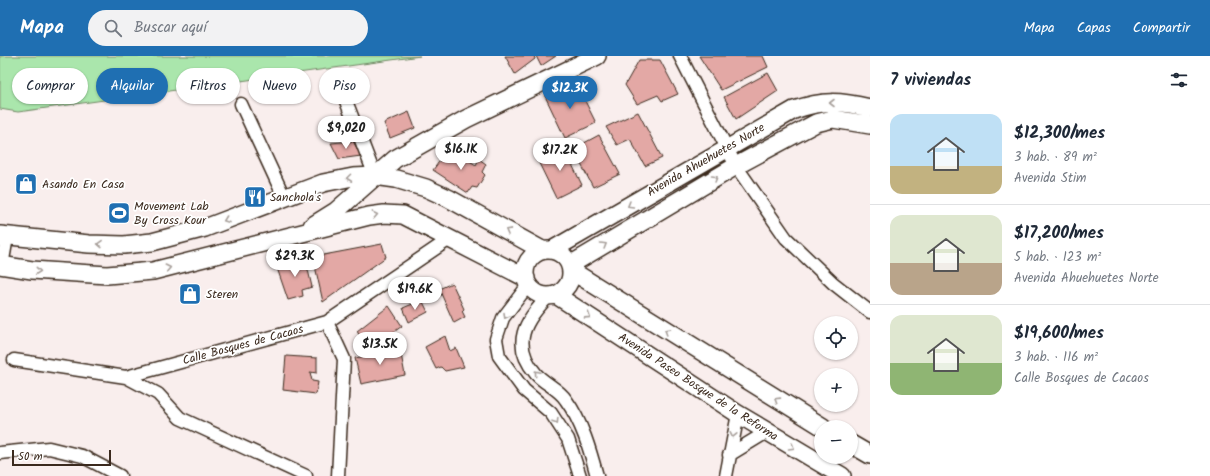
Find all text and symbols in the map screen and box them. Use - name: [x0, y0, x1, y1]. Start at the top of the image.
- search box: [88, 10, 368, 46]
- text: Mapa: [20, 13, 64, 43]
- text: Buscar aquí: [134, 16, 207, 40]
- icon: search: [102, 17, 124, 39]
- text: Mapa: [1024, 17, 1055, 39]
- text: Capas: [1077, 17, 1111, 39]
- text: Compartir: [1133, 17, 1190, 39]
- text: 7 viviendas: [890, 67, 971, 94]
- chip: Comprar: [12, 68, 88, 104]
- chip: Alquilar: [96, 68, 168, 104]
- chip: Filtros: [176, 68, 240, 104]
- chip: Nuevo: [248, 68, 311, 104]
- chip: Piso: [319, 68, 370, 104]
- icon: filters: [1168, 69, 1190, 91]
- pin: $12.3K: [537, 76, 603, 110]
- text: $12.3K: [551, 78, 589, 99]
- one-way arrow: [829, 99, 835, 107]
- pin: $9,020: [313, 116, 379, 150]
- text: $9,020: [327, 118, 365, 139]
- street label: Avenida Ahuehuetes Norte: [643, 118, 769, 202]
- text: $12,300/mes: [1014, 120, 1105, 147]
- icon: home: [922, 130, 970, 178]
- pin: $16.1K: [428, 137, 494, 171]
- pin: $17.2K: [527, 138, 593, 172]
- text: $16.1K: [444, 139, 478, 160]
- text: $17.2K: [542, 140, 578, 161]
- text: 3 hab. · 89 m²: [1014, 147, 1097, 168]
- text: Avenida Stim: [1014, 168, 1086, 189]
- shop icon: Asando En Casa: [13, 171, 39, 197]
- one-way arrow: [346, 173, 352, 182]
- place label: Asando En Casa: [42, 175, 125, 194]
- one-way arrow: [711, 175, 718, 183]
- restaurant icon: Sanchola's: [242, 184, 268, 210]
- place label: Sanchola's: [270, 188, 321, 207]
- place label: Movement Lab By Cross Kour: [134, 197, 209, 230]
- sports icon: Movement Lab By Cross Kour: [106, 200, 132, 226]
- one-way arrow: [627, 200, 634, 207]
- one-way arrow: [372, 212, 378, 220]
- one-way arrow: [223, 215, 230, 224]
- text: $17,200/mes: [1014, 220, 1104, 247]
- one-way arrow: [505, 229, 512, 236]
- icon: home: [922, 231, 970, 279]
- one-way arrow: [97, 240, 103, 249]
- one-way arrow: [600, 242, 607, 249]
- pin: $29.3K: [262, 244, 328, 278]
- text: $29.3K: [275, 246, 315, 267]
- text: 5 hab. · 123 m²: [1014, 247, 1101, 268]
- one-way arrow: [165, 264, 171, 272]
- one-way arrow: [35, 266, 42, 275]
- text: Avenida Ahuehuetes Norte: [1014, 268, 1159, 289]
- pin: $19.6K: [382, 277, 448, 311]
- text: $19.6K: [397, 279, 433, 300]
- shop icon: Steren: [177, 281, 203, 307]
- place label: Steren: [206, 285, 238, 304]
- one-way arrow: [503, 312, 510, 319]
- one-way arrow: [584, 312, 591, 319]
- map controls: [814, 316, 858, 464]
- button: locate: [814, 316, 858, 360]
- street label: Calle Bosques de Cacaos: [180, 320, 306, 370]
- text: $19,600/mes: [1014, 320, 1104, 347]
- street label: Avenida Paseo Bosque de la Reforma: [614, 328, 782, 446]
- one-way arrow: [664, 328, 671, 336]
- icon: home: [922, 331, 970, 379]
- pin: $13.5K: [347, 332, 413, 366]
- text: $13.5K: [362, 334, 398, 355]
- text: 3 hab. · 116 m²: [1014, 347, 1098, 368]
- button: +: [814, 368, 858, 412]
- text: Calle Bosques de Cacaos: [1014, 368, 1149, 389]
- one-way arrow: [534, 370, 541, 377]
- one-way arrow: [774, 397, 781, 405]
- one-way arrow: [552, 417, 559, 424]
- button: −: [814, 420, 858, 464]
- one-way arrow: [730, 431, 738, 438]
- one-way arrow: [788, 442, 795, 449]
- scale bar: [12, 448, 111, 467]
- text: 50 m: [18, 448, 43, 466]

